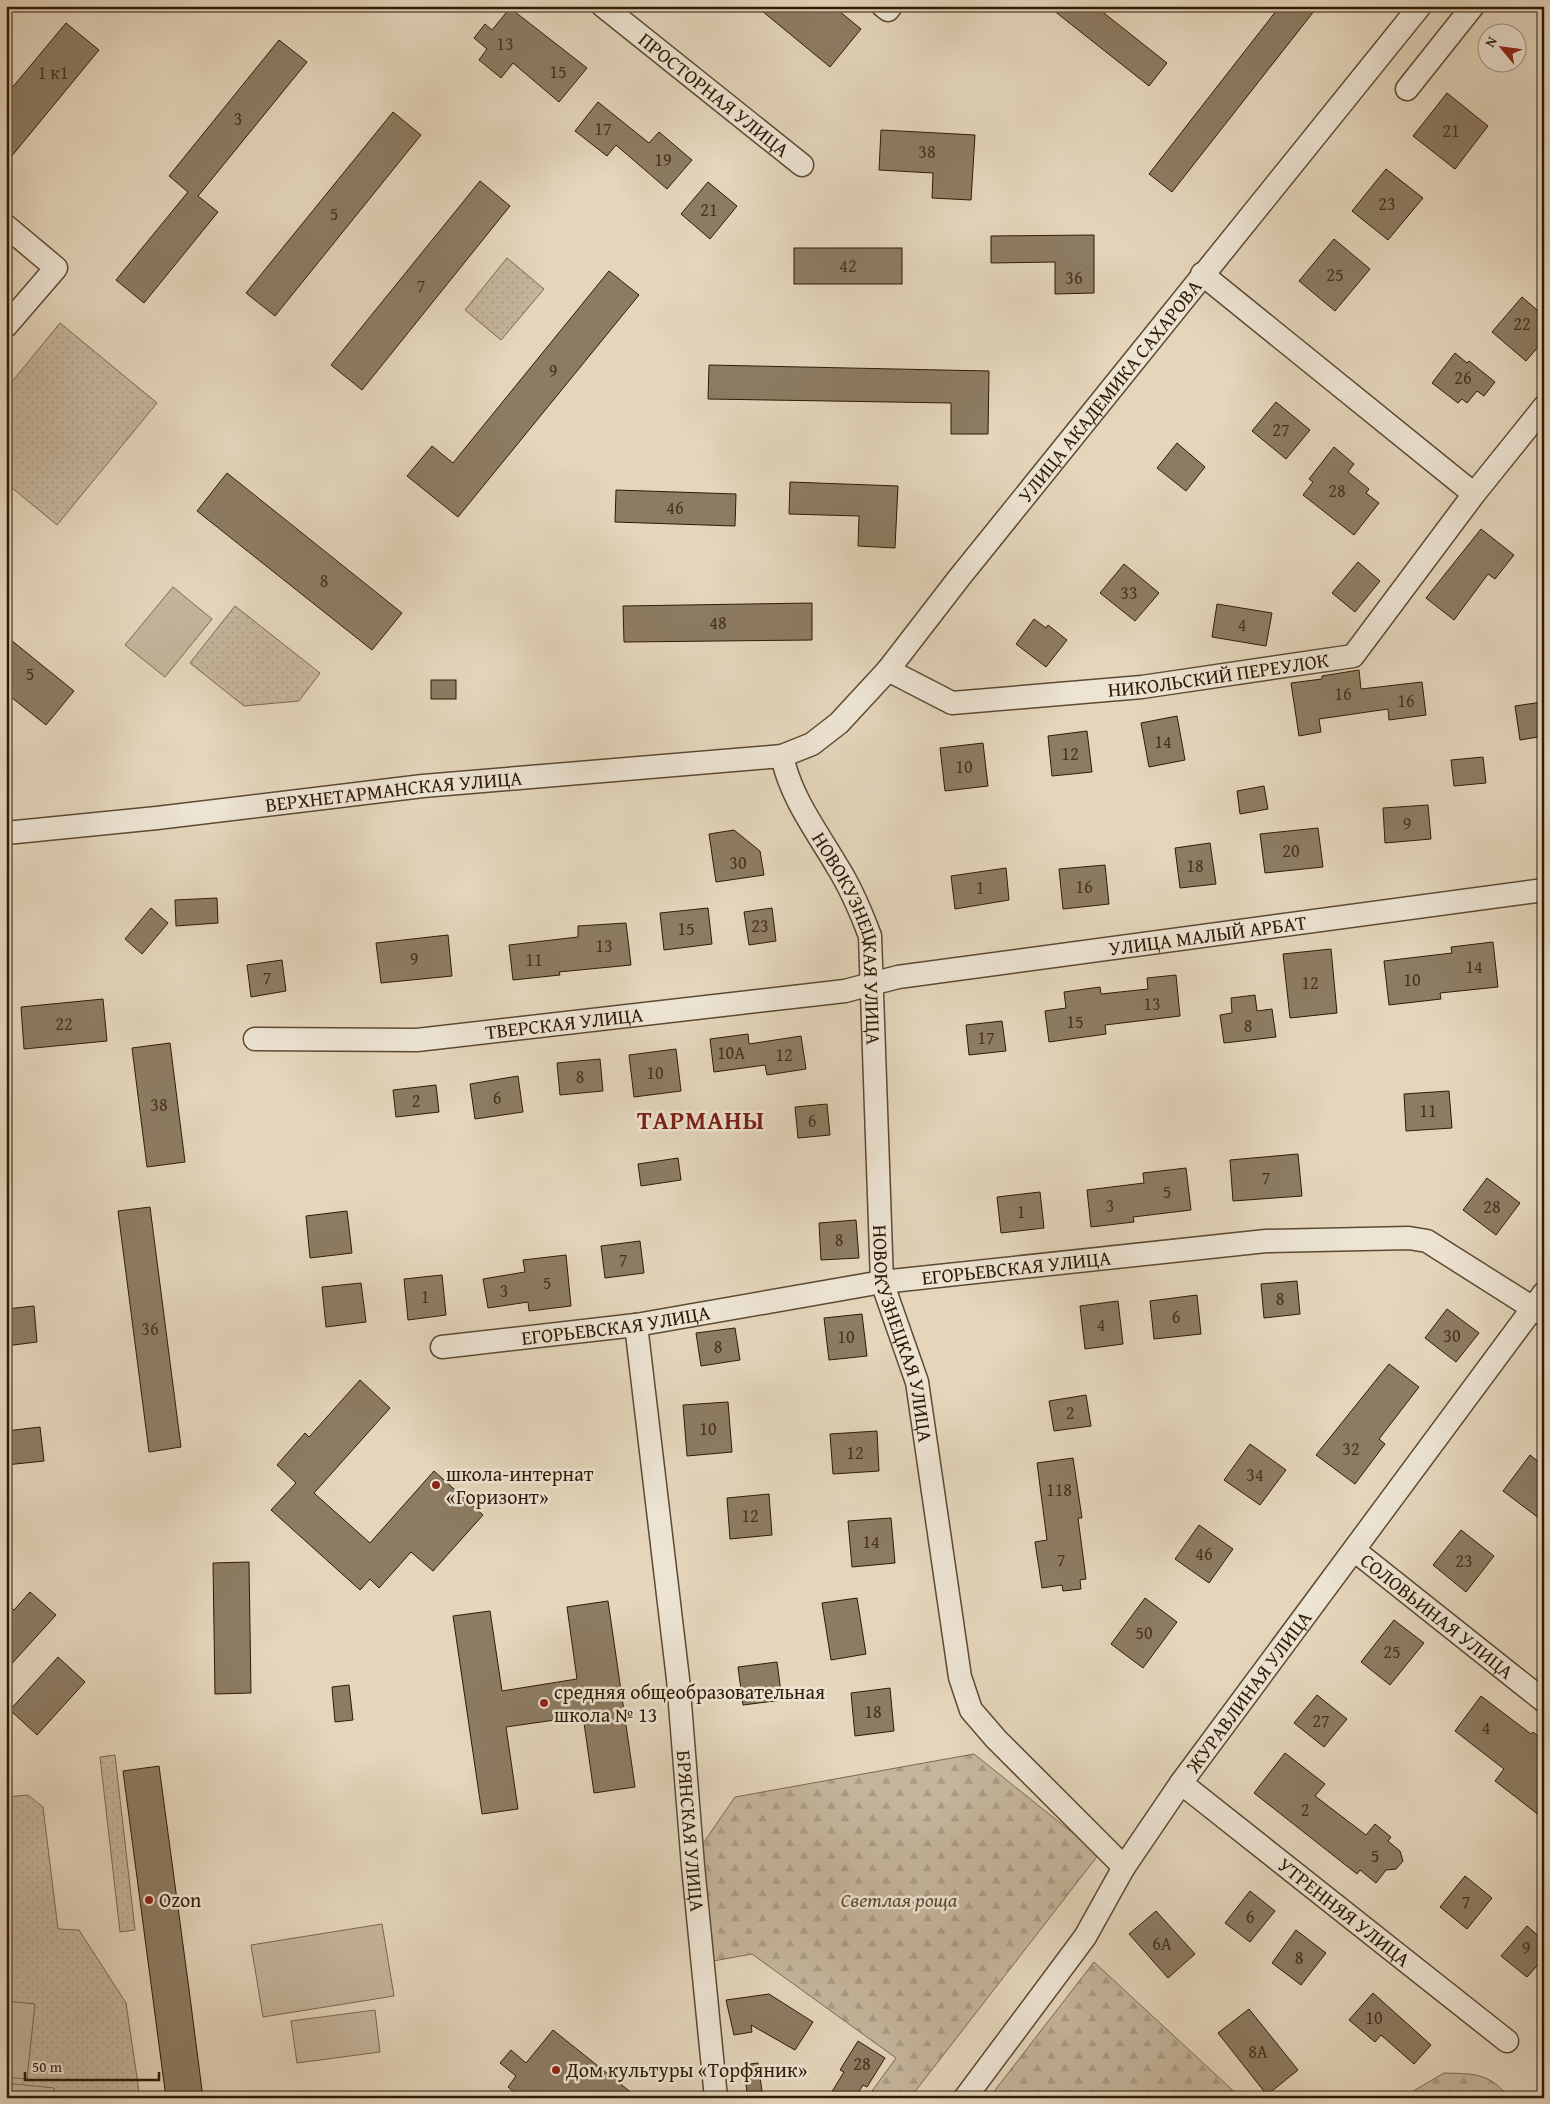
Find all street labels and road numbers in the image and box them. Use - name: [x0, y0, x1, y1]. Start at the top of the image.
- street label: ПРОСТОРНАЯ УЛИЦА: [633, 25, 796, 164]
- street label: УЛИЦА АКАДЕМИКА САХАРОВА: [1010, 273, 1208, 509]
- street label: НИКОЛЬСКИЙ ПЕРЕУЛОК: [1107, 645, 1331, 704]
- street label: ВЕРХНЕТАРМАНСКАЯ УЛИЦА: [264, 763, 523, 819]
- street label: НОВОКУЗНЕЦКАЯ УЛИЦА: [805, 826, 889, 1045]
- street label: УЛИЦА МАЛЫЙ АРБАТ: [1107, 907, 1308, 962]
- street label: ТВЕРСКАЯ УЛИЦА: [484, 999, 644, 1046]
- street label: НОВОКУЗНЕЦКАЯ УЛИЦА: [866, 1224, 941, 1444]
- street label: ЕГОРЬЕВСКАЯ УЛИЦА: [920, 1243, 1112, 1292]
- street label: ЕГОРЬЕВСКАЯ УЛИЦА: [520, 1297, 712, 1352]
- street label: СОЛОВЬИНАЯ УЛИЦА: [1354, 1545, 1520, 1686]
- street label: ЖУРАВЛИНАЯ УЛИЦА: [1178, 1604, 1318, 1779]
- street label: БРЯНСКАЯ УЛИЦА: [670, 1749, 712, 1913]
- street label: УТРЕННЯЯ УЛИЦА: [1272, 1850, 1417, 1973]

